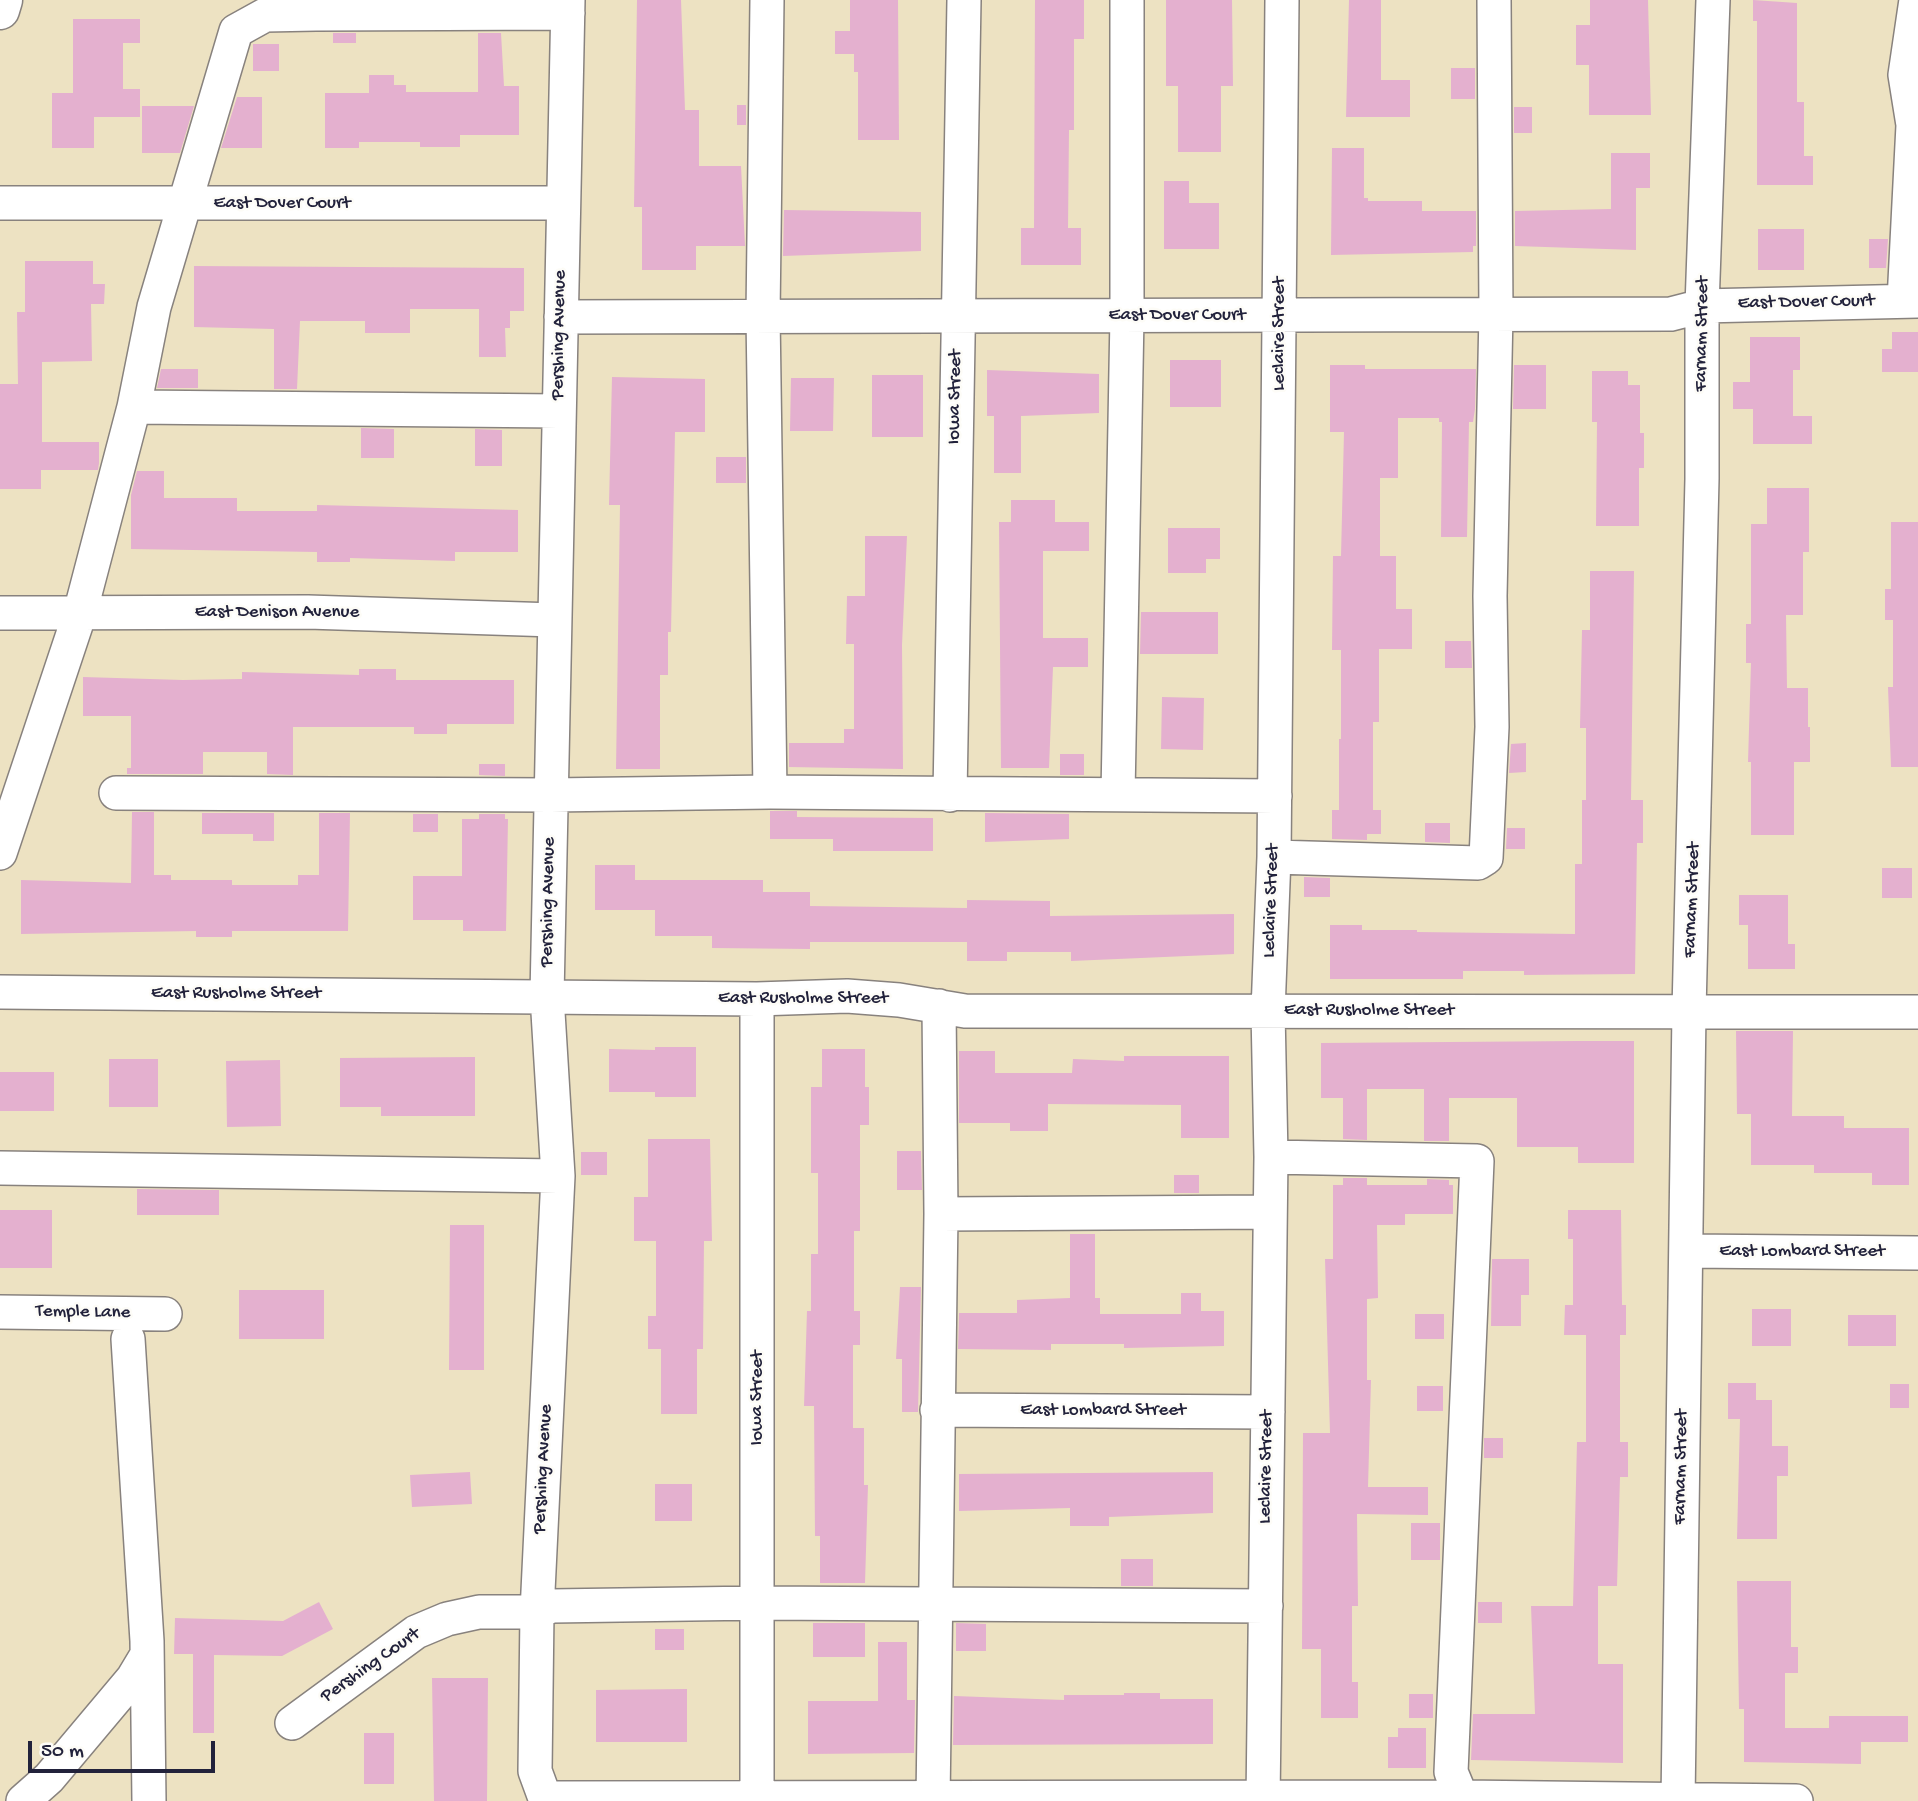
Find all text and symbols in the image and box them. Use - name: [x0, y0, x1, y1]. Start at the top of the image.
- street label: East Dover Court: [214, 193, 350, 215]
- street label: Pershing Avenue: [547, 270, 573, 400]
- street label: Farnam Street: [1691, 276, 1715, 392]
- street label: Leclaire Street: [1269, 277, 1291, 391]
- street label: East Dover Court: [1737, 290, 1875, 316]
- street label: East Dover Court: [1109, 305, 1245, 327]
- street label: Iowa Street: [944, 349, 968, 445]
- street label: East Denison Avenue: [195, 602, 359, 624]
- street label: Pershing Avenue: [536, 837, 562, 967]
- street label: Farnam Street: [1680, 842, 1706, 958]
- street label: Leclaire Street: [1259, 844, 1285, 958]
- street label: East Rusholme Street: [151, 983, 321, 1005]
- street label: East Rusholme Street: [718, 988, 888, 1010]
- street label: East Rusholme Street: [1284, 1000, 1454, 1022]
- street label: East Lombard Street: [1719, 1241, 1885, 1263]
- street label: Temple Lane: [35, 1301, 131, 1325]
- street label: Iowa Street: [747, 1351, 769, 1445]
- street label: East Lombard Street: [1020, 1400, 1186, 1422]
- street label: Pershing Avenue: [529, 1404, 559, 1534]
- street label: Farnam Street: [1670, 1409, 1694, 1525]
- street label: Leclaire Street: [1255, 1410, 1279, 1524]
- street label: Pershing Court: [317, 1623, 425, 1709]
- scale bar: [32, 1728, 219, 1772]
- text: 50 m: [41, 1740, 84, 1765]

